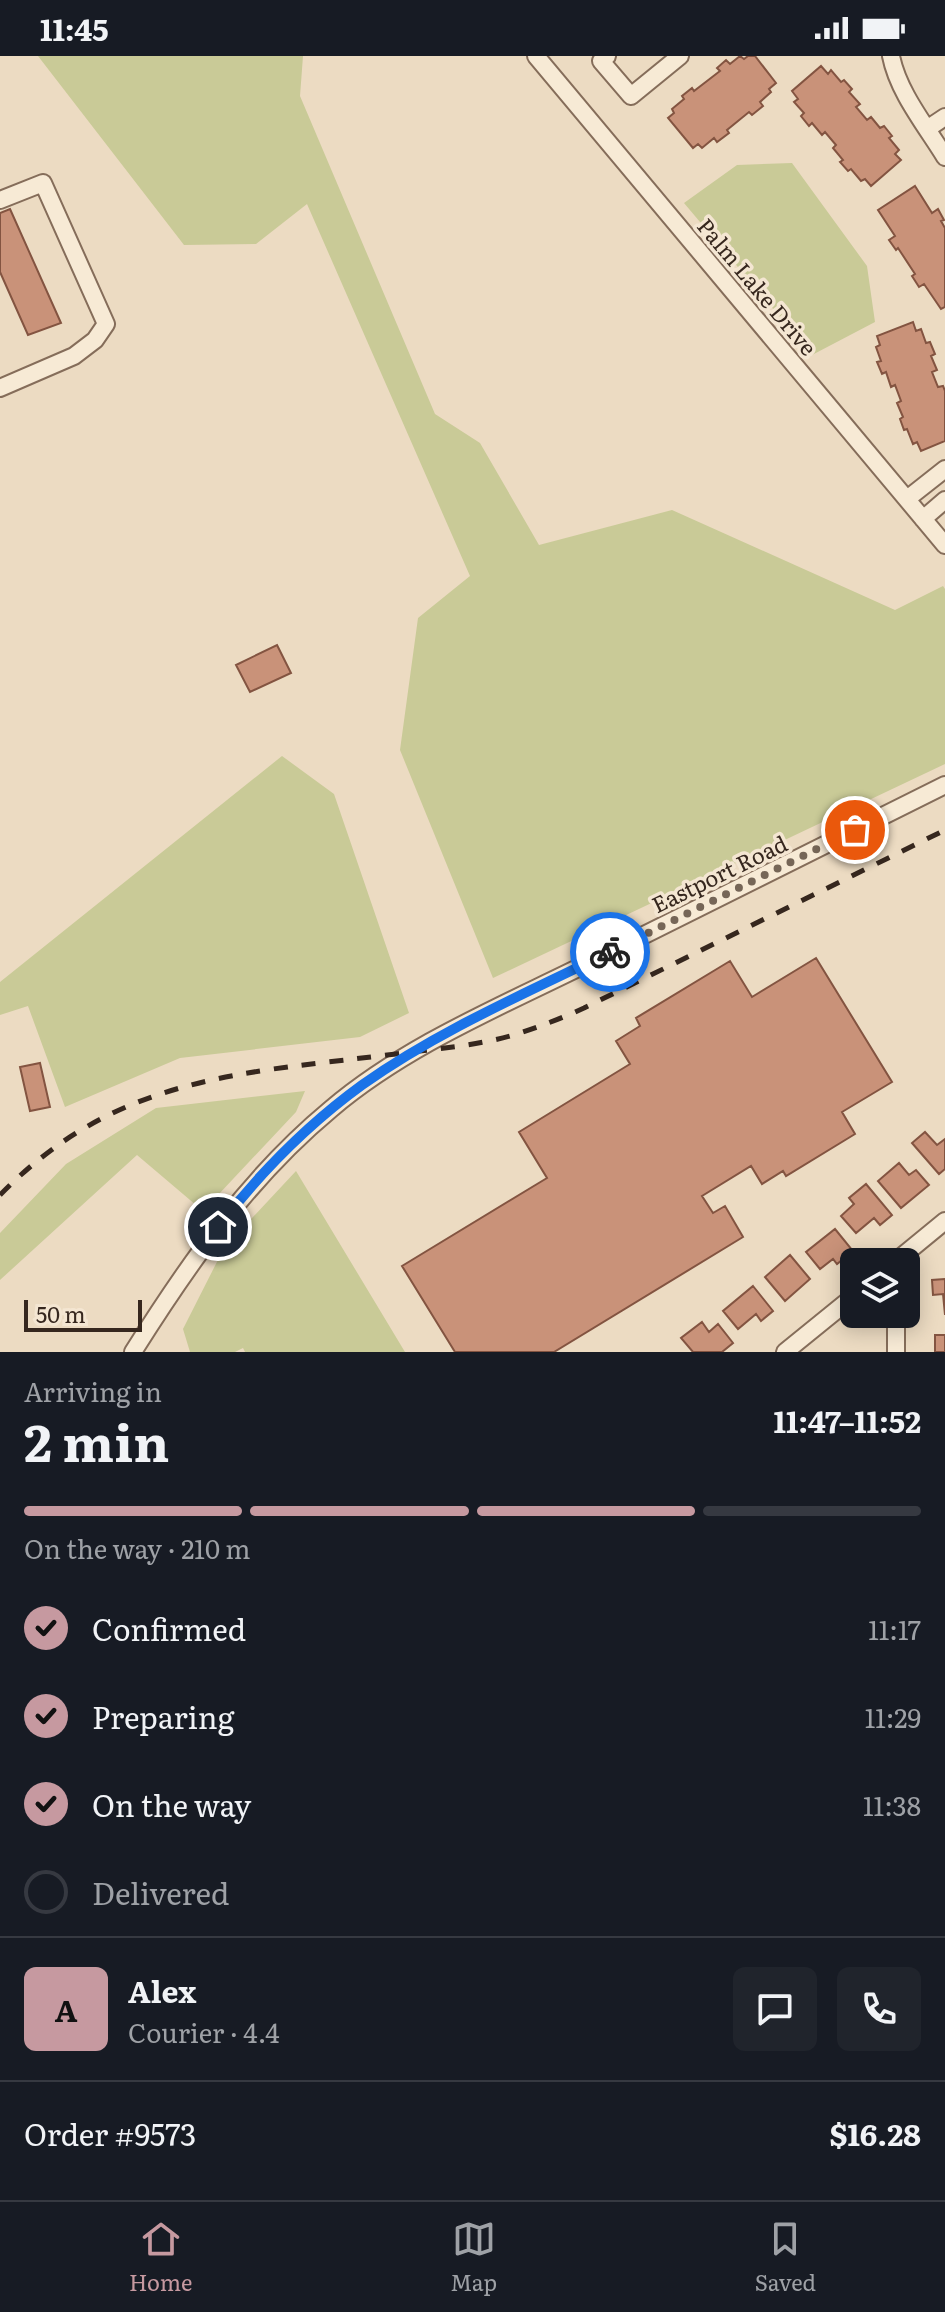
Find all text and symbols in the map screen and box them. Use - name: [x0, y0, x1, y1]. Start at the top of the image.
- text: 11:45: [40, 6, 109, 50]
- street label: Palm Lake Drive: [690, 210, 826, 362]
- pin: [821, 796, 889, 864]
- icon: bag: [833, 808, 877, 852]
- street label: Eastport Road: [646, 826, 792, 920]
- courier: [570, 912, 650, 992]
- icon: bike: [588, 930, 632, 974]
- pin: [184, 1193, 252, 1261]
- icon: home: [196, 1205, 240, 1249]
- map controls: [840, 1248, 920, 1328]
- button: layers: [840, 1248, 920, 1328]
- scale bar: [24, 1296, 142, 1332]
- text: 50 m: [36, 1297, 86, 1330]
- text: Arriving in: [24, 1371, 162, 1410]
- text: 11:47–11:52: [774, 1398, 921, 1442]
- text: 2 min: [24, 1401, 169, 1478]
- text: On the way · 210 m: [24, 1528, 250, 1567]
- icon: check: [24, 1606, 68, 1650]
- text: Confirmed: [92, 1606, 246, 1650]
- text: 11:17: [868, 1609, 921, 1648]
- icon: check: [24, 1694, 68, 1738]
- text: Preparing: [92, 1694, 234, 1738]
- text: 11:29: [865, 1697, 921, 1736]
- icon: check: [24, 1782, 68, 1826]
- text: On the way: [92, 1782, 251, 1826]
- text: 11:38: [863, 1785, 921, 1824]
- text: Delivered: [92, 1870, 229, 1914]
- button: chat: [733, 1967, 817, 2051]
- button: phone: [837, 1967, 921, 2051]
- text: Alex: [128, 1968, 196, 2012]
- text: A: [55, 1987, 77, 2031]
- text: Courier · 4.4: [128, 2012, 280, 2051]
- text: Order #9573: [24, 2111, 196, 2155]
- text: $16.28: [830, 2111, 921, 2155]
- tab: Home: [129, 2217, 192, 2298]
- tab: Map: [450, 2217, 497, 2298]
- tab: Saved: [755, 2217, 816, 2298]

